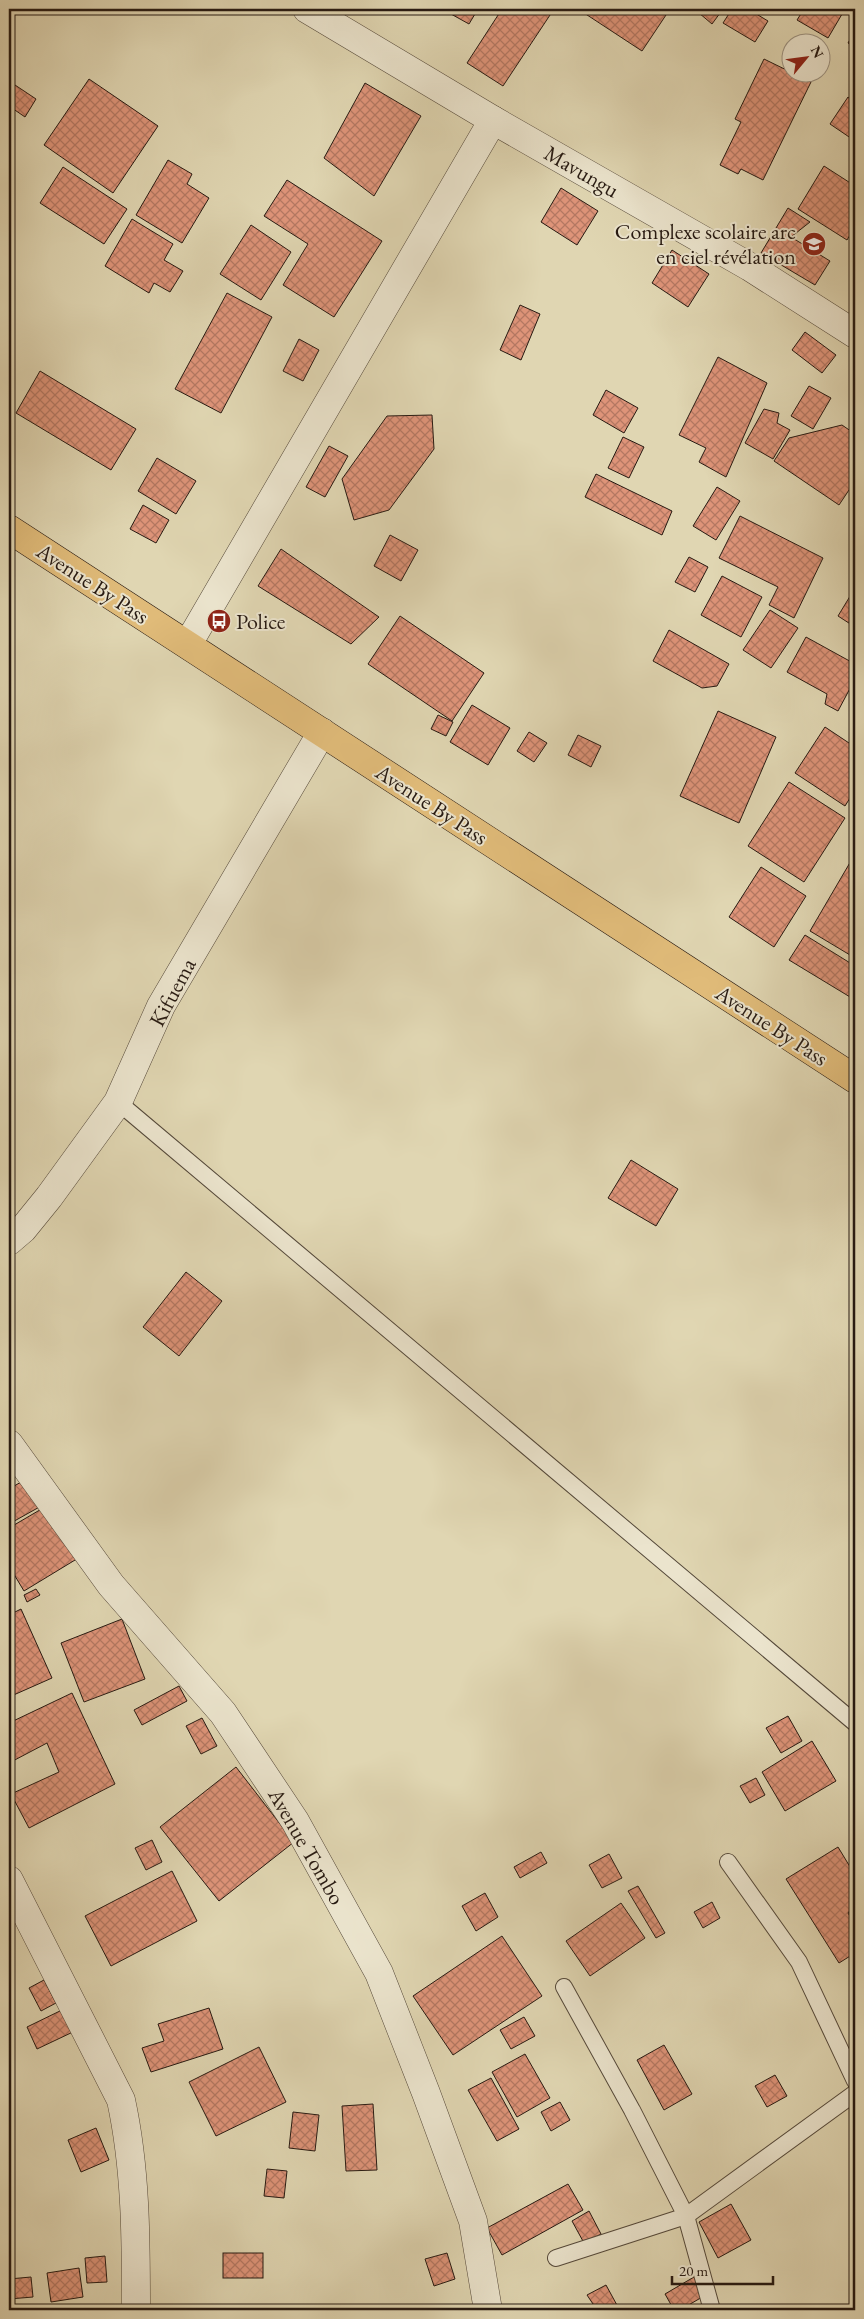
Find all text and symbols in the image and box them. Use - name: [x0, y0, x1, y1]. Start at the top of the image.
- north arrow: [782, 32, 832, 82]
- text: N: [807, 42, 828, 62]
- street label: Mavungu: [539, 138, 625, 205]
- place label: Complexe scolaire arc en ciel révélation: [615, 217, 796, 271]
- school or university icon: Complexe scolaire arc en ciel révélation: [801, 231, 827, 257]
- street label: Avenue By Pass: [30, 536, 155, 631]
- place label: Police: [236, 607, 286, 636]
- bus stop icon: Police: [206, 608, 232, 634]
- street label: Avenue By Pass: [369, 757, 494, 852]
- street label: Kifuema: [142, 953, 203, 1031]
- street label: Avenue By Pass: [709, 978, 834, 1073]
- street label: Avenue Tombo: [261, 1782, 352, 1910]
- scale bar: [672, 2254, 773, 2286]
- text: 20 m: [679, 2261, 708, 2280]

